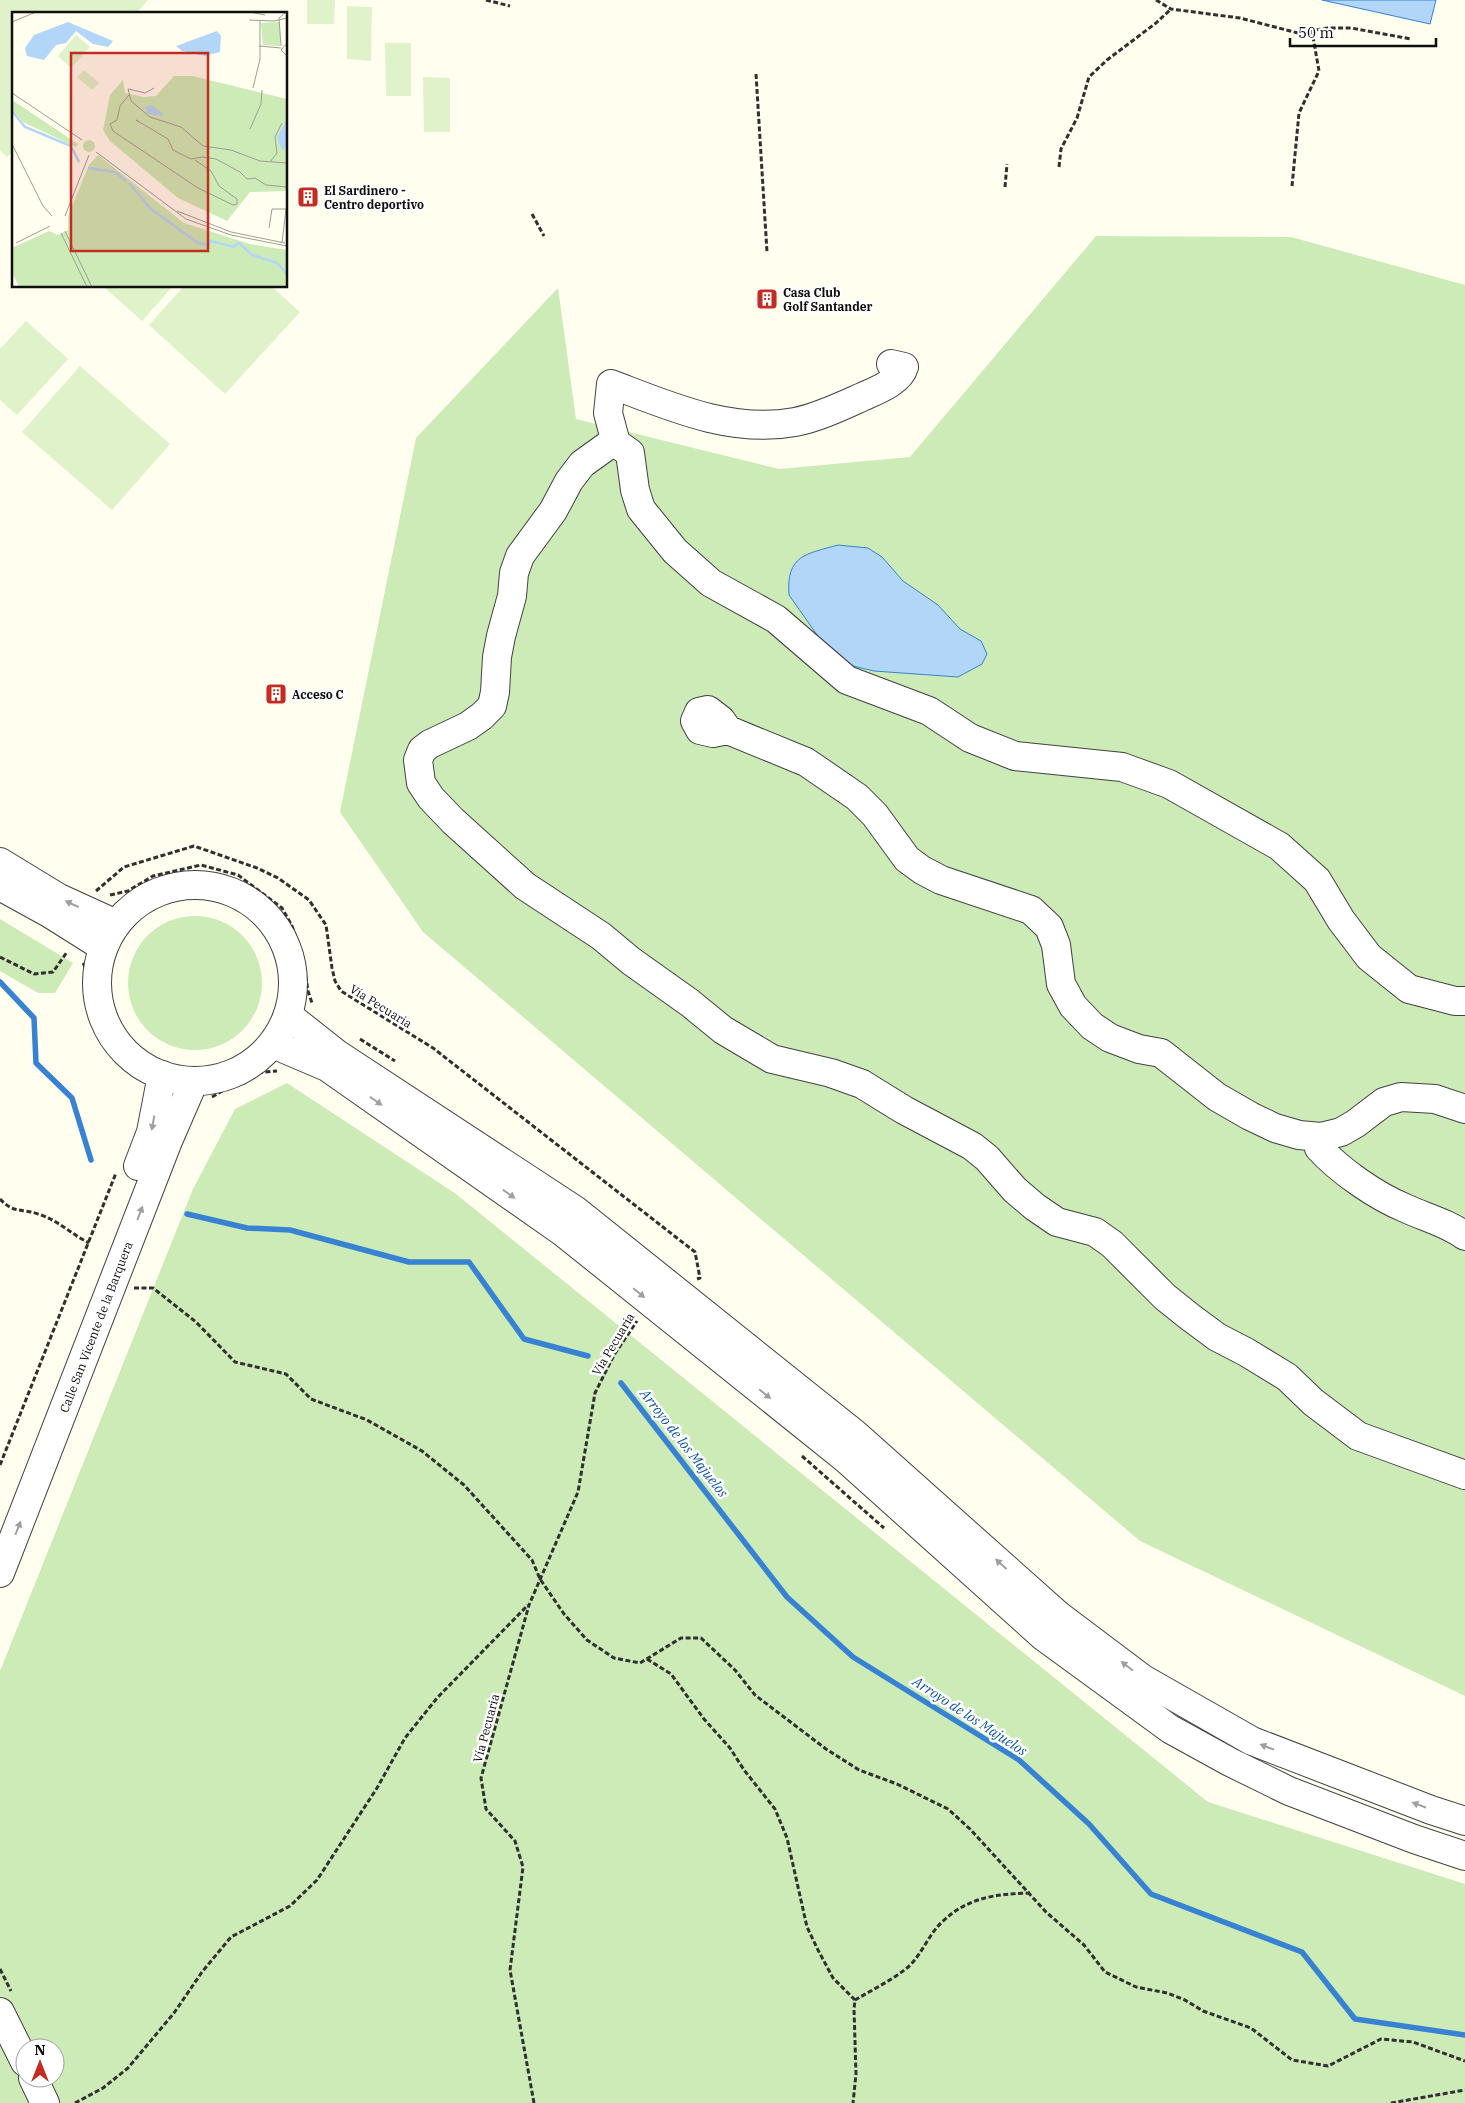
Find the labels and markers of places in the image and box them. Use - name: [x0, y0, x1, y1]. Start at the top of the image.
- place label: El Sardinero - Centro deportivo: [324, 183, 424, 212]
- building icon: El Sardinero - Centro deportivo: [296, 185, 320, 209]
- place label: Casa Club Golf Santander: [783, 285, 873, 314]
- building icon: Casa Club Golf Santander: [755, 287, 779, 311]
- building icon: Acceso C: [264, 682, 288, 706]
- place label: Acceso C: [292, 687, 344, 702]

